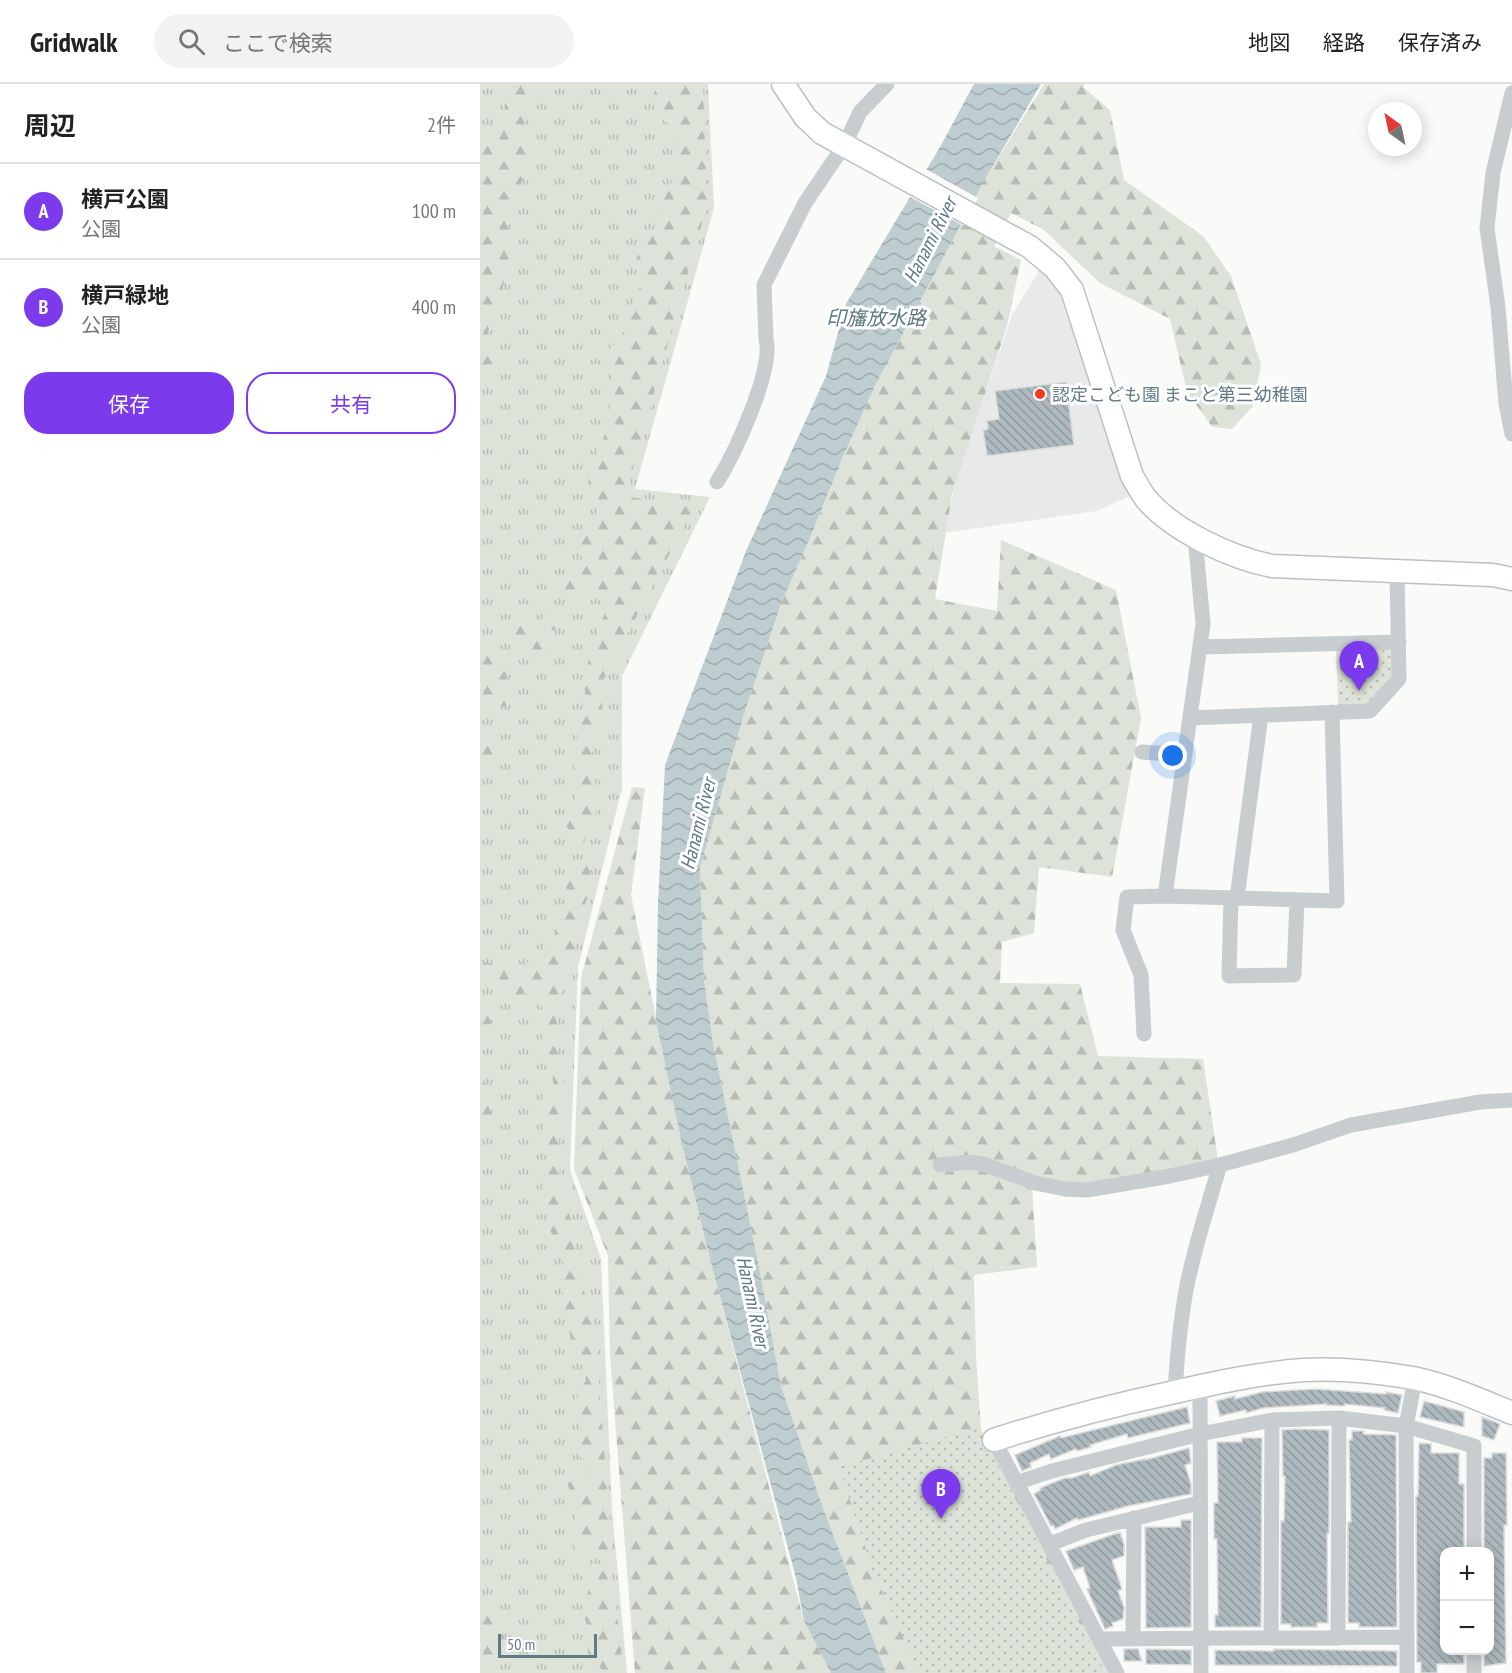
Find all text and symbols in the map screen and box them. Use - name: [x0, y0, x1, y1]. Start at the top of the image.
- search box: [154, 14, 574, 68]
- text: Gridwalk: [30, 23, 118, 60]
- icon: search: [175, 25, 208, 58]
- text: ここで検索: [223, 29, 333, 57]
- text: 地図: [1248, 29, 1290, 56]
- text: 経路: [1323, 29, 1365, 56]
- text: 保存済み: [1398, 29, 1482, 56]
- north arrow: [1368, 102, 1422, 156]
- text: 周辺: [24, 109, 76, 142]
- text: 2件: [427, 112, 456, 138]
- text: 横戸公園: [81, 185, 169, 213]
- water label: Hanami River: [897, 191, 964, 287]
- text: A: [38, 198, 49, 224]
- text: 100 m: [412, 198, 456, 224]
- text: 公園: [81, 216, 121, 242]
- text: 横戸緑地: [81, 281, 169, 309]
- text: B: [39, 294, 48, 320]
- text: 400 m: [412, 294, 456, 320]
- water label: 印旛放水路: [826, 305, 928, 331]
- text: 公園: [81, 312, 121, 338]
- button: 保存: [24, 372, 234, 434]
- button: 共有: [246, 372, 456, 434]
- place label: 認定こども園 まこと第三幼稚園: [1052, 383, 1308, 406]
- marker: 認定こども園 まこと第三幼稚園: [1033, 387, 1047, 401]
- pin: A: [1340, 642, 1378, 691]
- your location: [1158, 741, 1187, 770]
- water label: Hanami River: [674, 774, 722, 872]
- water label: Hanami River: [731, 1254, 776, 1352]
- pin: B: [922, 1470, 960, 1519]
- map controls: [1440, 1547, 1494, 1655]
- button: +: [1440, 1547, 1494, 1601]
- button: −: [1440, 1601, 1494, 1655]
- scale bar: [498, 1631, 597, 1658]
- text: 50 m: [507, 1634, 535, 1654]

